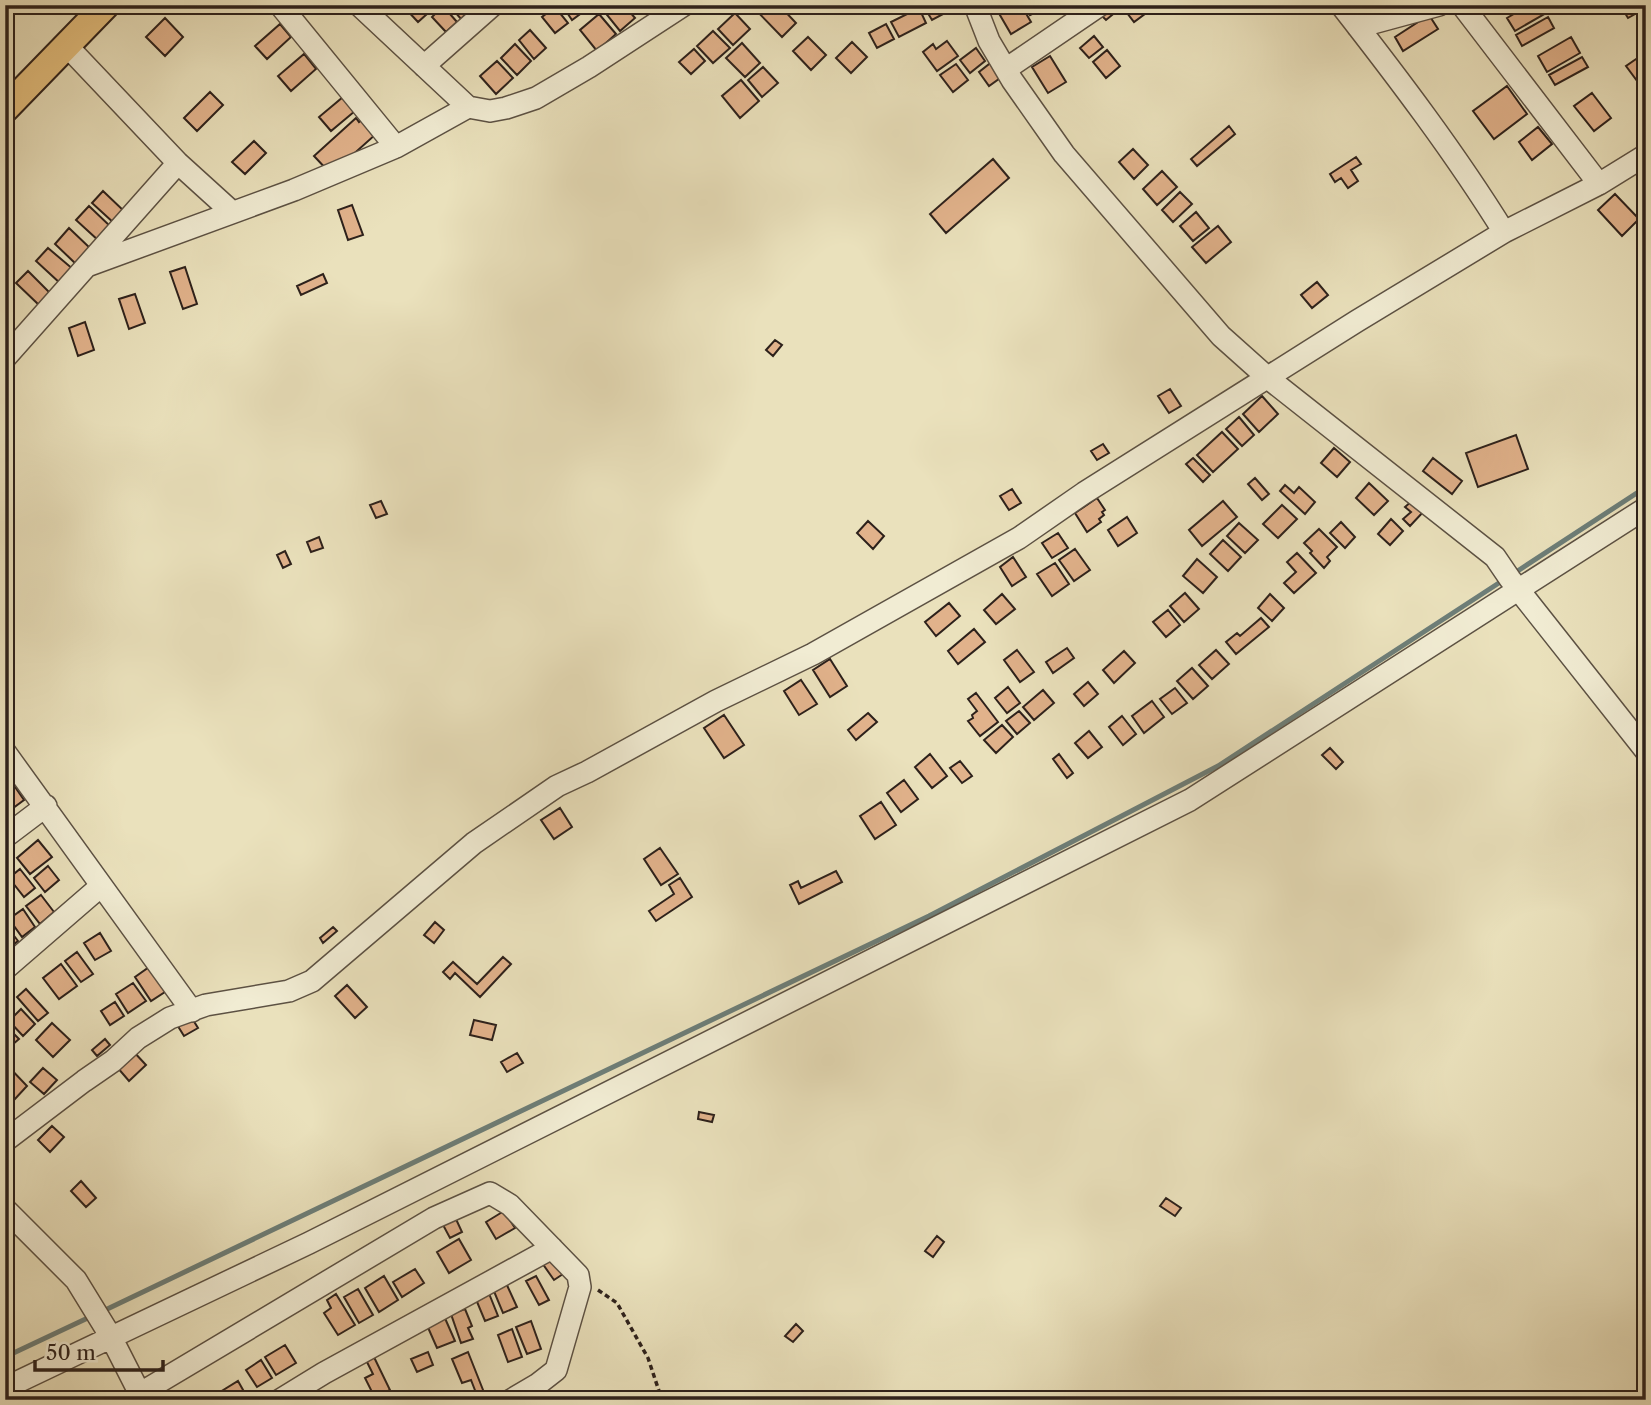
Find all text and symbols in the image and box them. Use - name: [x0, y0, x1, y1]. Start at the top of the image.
- scale bar: [35, 1328, 163, 1372]
- text: 50 m: [46, 1340, 96, 1365]

